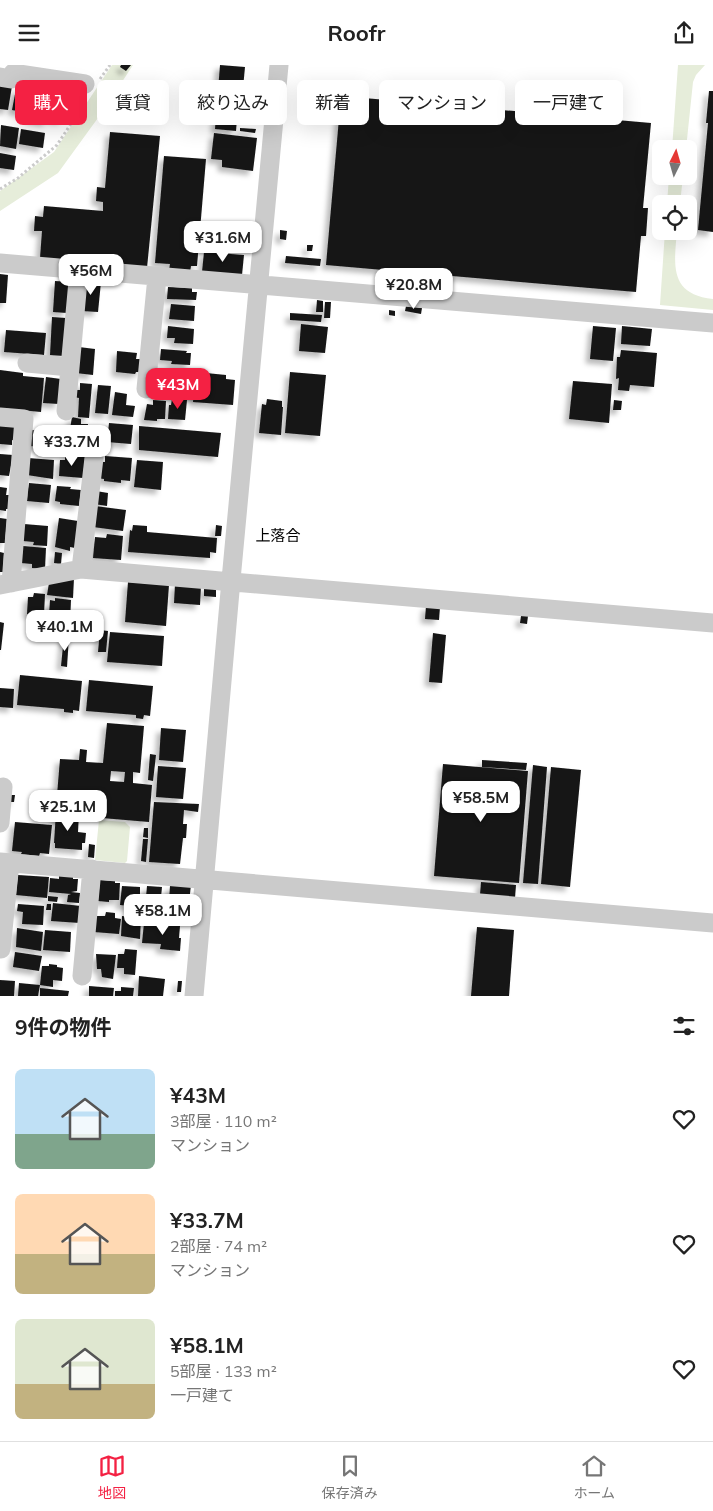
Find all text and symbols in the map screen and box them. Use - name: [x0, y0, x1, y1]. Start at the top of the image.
- icon: menu: [15, 19, 43, 47]
- text: Roofr: [328, 19, 385, 47]
- icon: share: [670, 19, 698, 47]
- chip: 購入: [15, 80, 87, 125]
- chip: 賃貸: [97, 80, 169, 125]
- chip: 絞り込み: [179, 80, 287, 125]
- chip: 新着: [297, 80, 369, 125]
- chip: マンション: [379, 80, 505, 125]
- chip: 一戸建て: [515, 80, 623, 125]
- north arrow: [652, 140, 698, 185]
- map controls: [652, 140, 697, 240]
- button: locate: [652, 195, 697, 240]
- pin: ¥31.6M: [182, 221, 264, 263]
- text: ¥31.6M: [195, 227, 251, 247]
- pin: ¥56M: [61, 253, 121, 296]
- text: ¥56M: [70, 260, 112, 280]
- pin: ¥20.8M: [373, 267, 455, 310]
- text: ¥20.8M: [386, 274, 442, 294]
- pin: ¥43M: [148, 367, 208, 410]
- text: ¥43M: [157, 374, 199, 394]
- pin: ¥33.7M: [31, 425, 113, 467]
- text: ¥33.7M: [44, 431, 100, 451]
- district label: 上落合: [255, 526, 301, 545]
- pin: ¥40.1M: [24, 609, 106, 652]
- text: ¥40.1M: [37, 616, 93, 636]
- pin: ¥58.5M: [440, 781, 522, 823]
- text: ¥58.5M: [453, 787, 509, 807]
- pin: ¥25.1M: [27, 789, 109, 832]
- text: ¥25.1M: [40, 796, 96, 816]
- pin: ¥58.1M: [122, 893, 204, 936]
- text: ¥58.1M: [135, 900, 191, 920]
- icon: filters: [670, 1012, 698, 1040]
- text: 9件の物件: [15, 1014, 112, 1040]
- text: ¥43M: [170, 1082, 226, 1108]
- icon: home: [55, 1089, 115, 1149]
- icon: heart: [670, 1105, 698, 1133]
- text: 3部屋 · 110 m²: [170, 1111, 277, 1131]
- text: マンション: [170, 1135, 250, 1155]
- text: ¥33.7M: [170, 1207, 244, 1233]
- icon: home: [55, 1214, 115, 1274]
- icon: heart: [670, 1230, 698, 1258]
- text: 2部屋 · 74 m²: [170, 1236, 267, 1256]
- text: マンション: [170, 1260, 250, 1280]
- text: ¥58.1M: [170, 1332, 244, 1358]
- icon: home: [55, 1339, 115, 1399]
- icon: heart: [670, 1355, 698, 1383]
- text: 5部屋 · 133 m²: [170, 1361, 277, 1381]
- text: 一戸建て: [170, 1385, 234, 1405]
- tab: 地図: [98, 1452, 126, 1502]
- tab: 保存済み: [322, 1452, 378, 1502]
- tab: ホーム: [573, 1452, 615, 1502]

